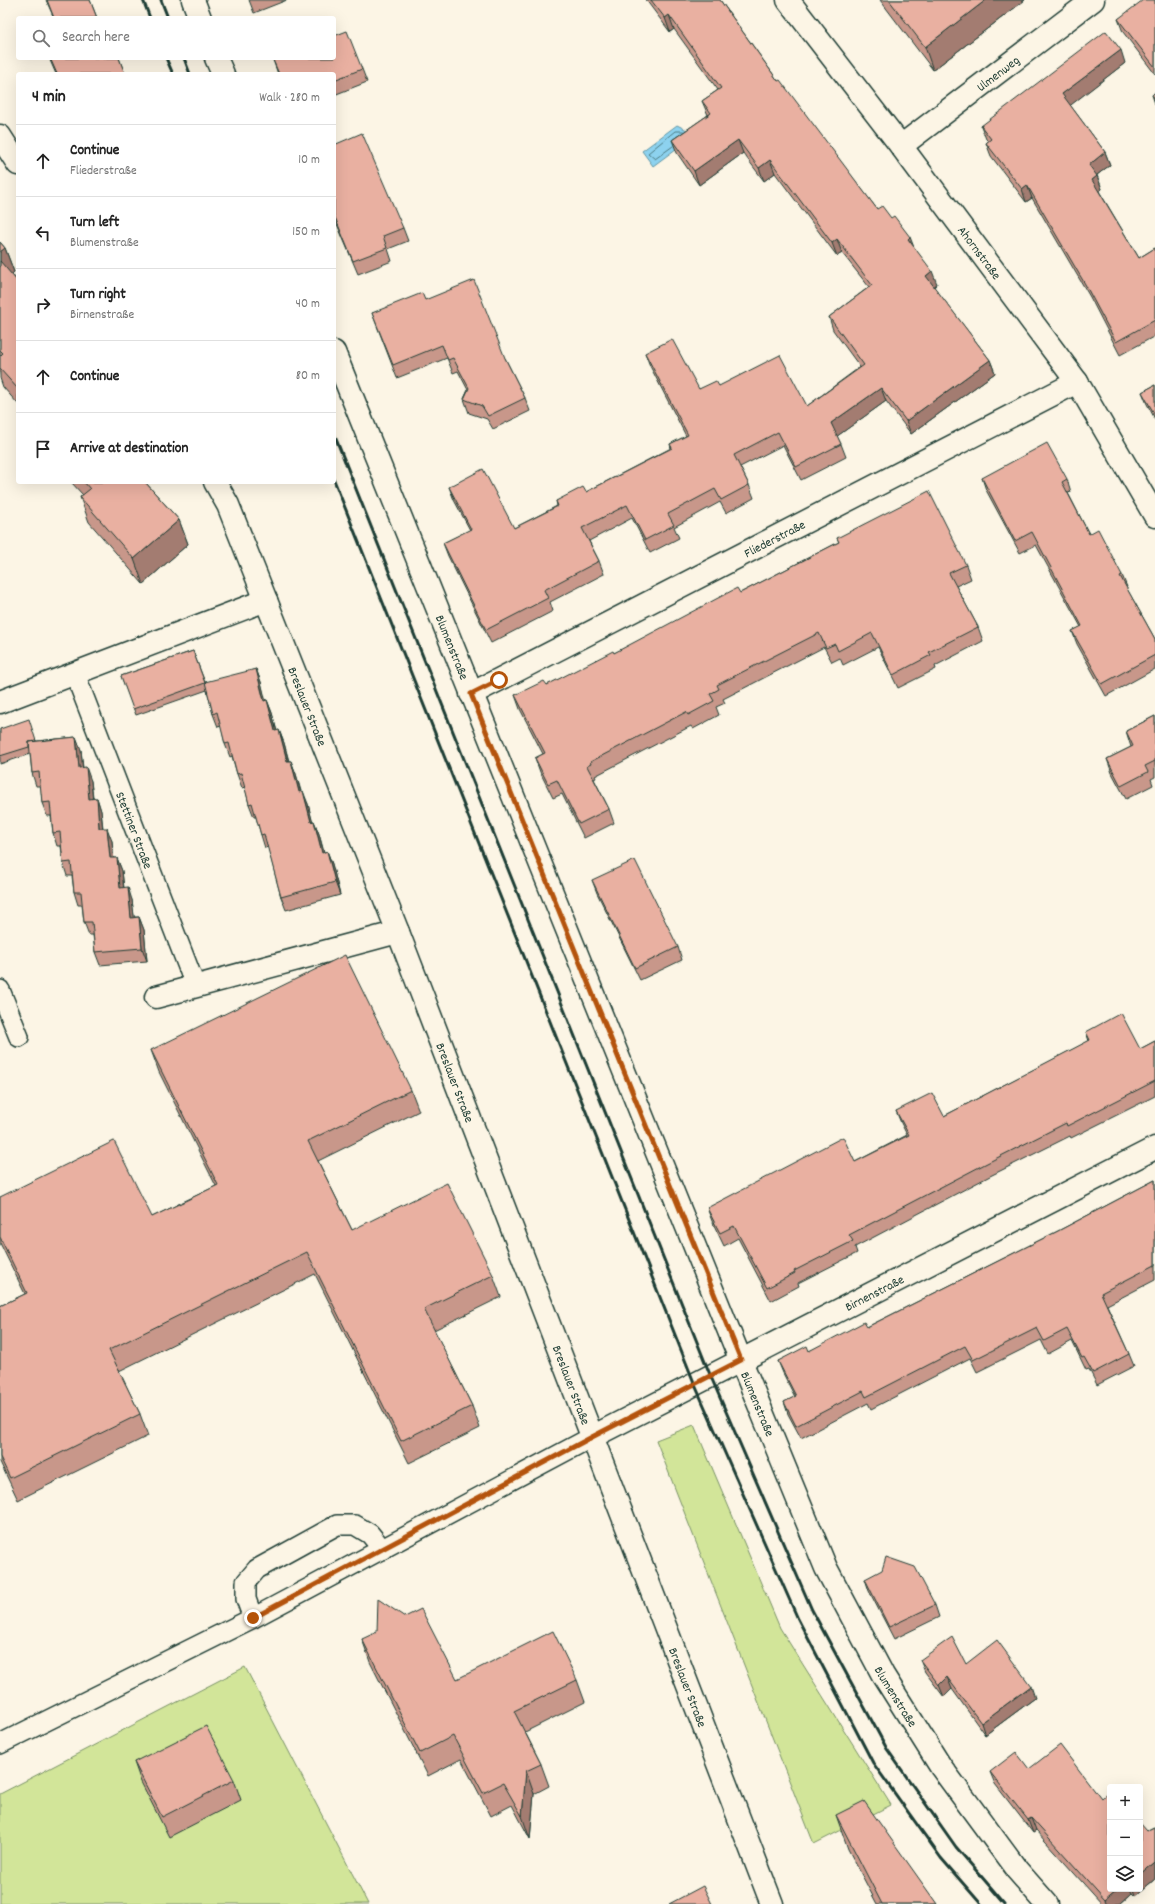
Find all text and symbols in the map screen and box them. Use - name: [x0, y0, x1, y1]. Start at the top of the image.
- search box: [16, 16, 336, 60]
- icon: search: [30, 27, 52, 49]
- text: Search here: [62, 27, 130, 49]
- street label: Ulmenweg: [973, 52, 1025, 97]
- text: 4 min: [32, 86, 66, 110]
- text: Walk · 280 m: [259, 89, 320, 108]
- text: Continue: [70, 140, 119, 162]
- icon: ahead: [32, 150, 54, 172]
- text: 10 m: [298, 151, 320, 170]
- text: Fliederstraße: [70, 162, 137, 181]
- text: Turn left: [70, 212, 119, 234]
- icon: left: [32, 222, 54, 244]
- text: 150 m: [292, 223, 320, 242]
- street label: Ahornstraße: [952, 223, 1005, 285]
- text: Blumenstraße: [70, 234, 139, 253]
- text: Turn right: [70, 284, 126, 306]
- icon: right: [32, 294, 54, 316]
- text: 40 m: [296, 295, 320, 314]
- text: Birnenstraße: [70, 306, 134, 325]
- icon: ahead: [32, 366, 54, 388]
- text: Continue: [70, 366, 119, 388]
- text: 80 m: [296, 367, 320, 386]
- icon: arrive: [32, 438, 54, 460]
- text: Arrive at destination: [70, 438, 188, 460]
- street label: Fliederstraße: [741, 516, 810, 564]
- street label: Blumenstraße: [429, 612, 472, 684]
- street label: Breslauer Straße: [281, 665, 330, 750]
- route start: [490, 671, 508, 689]
- street label: Stettiner Straße: [109, 789, 156, 872]
- street label: Breslauer Straße: [430, 1041, 478, 1126]
- street label: Birnenstraße: [842, 1271, 908, 1318]
- street label: Breslauer Straße: [546, 1343, 594, 1428]
- street label: Blumenstraße: [734, 1369, 778, 1440]
- route end: [244, 1609, 262, 1627]
- street label: Breslauer Straße: [662, 1645, 710, 1731]
- street label: Blumenstraße: [868, 1663, 921, 1732]
- map controls: [1107, 1784, 1143, 1892]
- button: +: [1107, 1784, 1143, 1820]
- button: −: [1107, 1820, 1143, 1856]
- button: layers: [1107, 1856, 1143, 1892]

